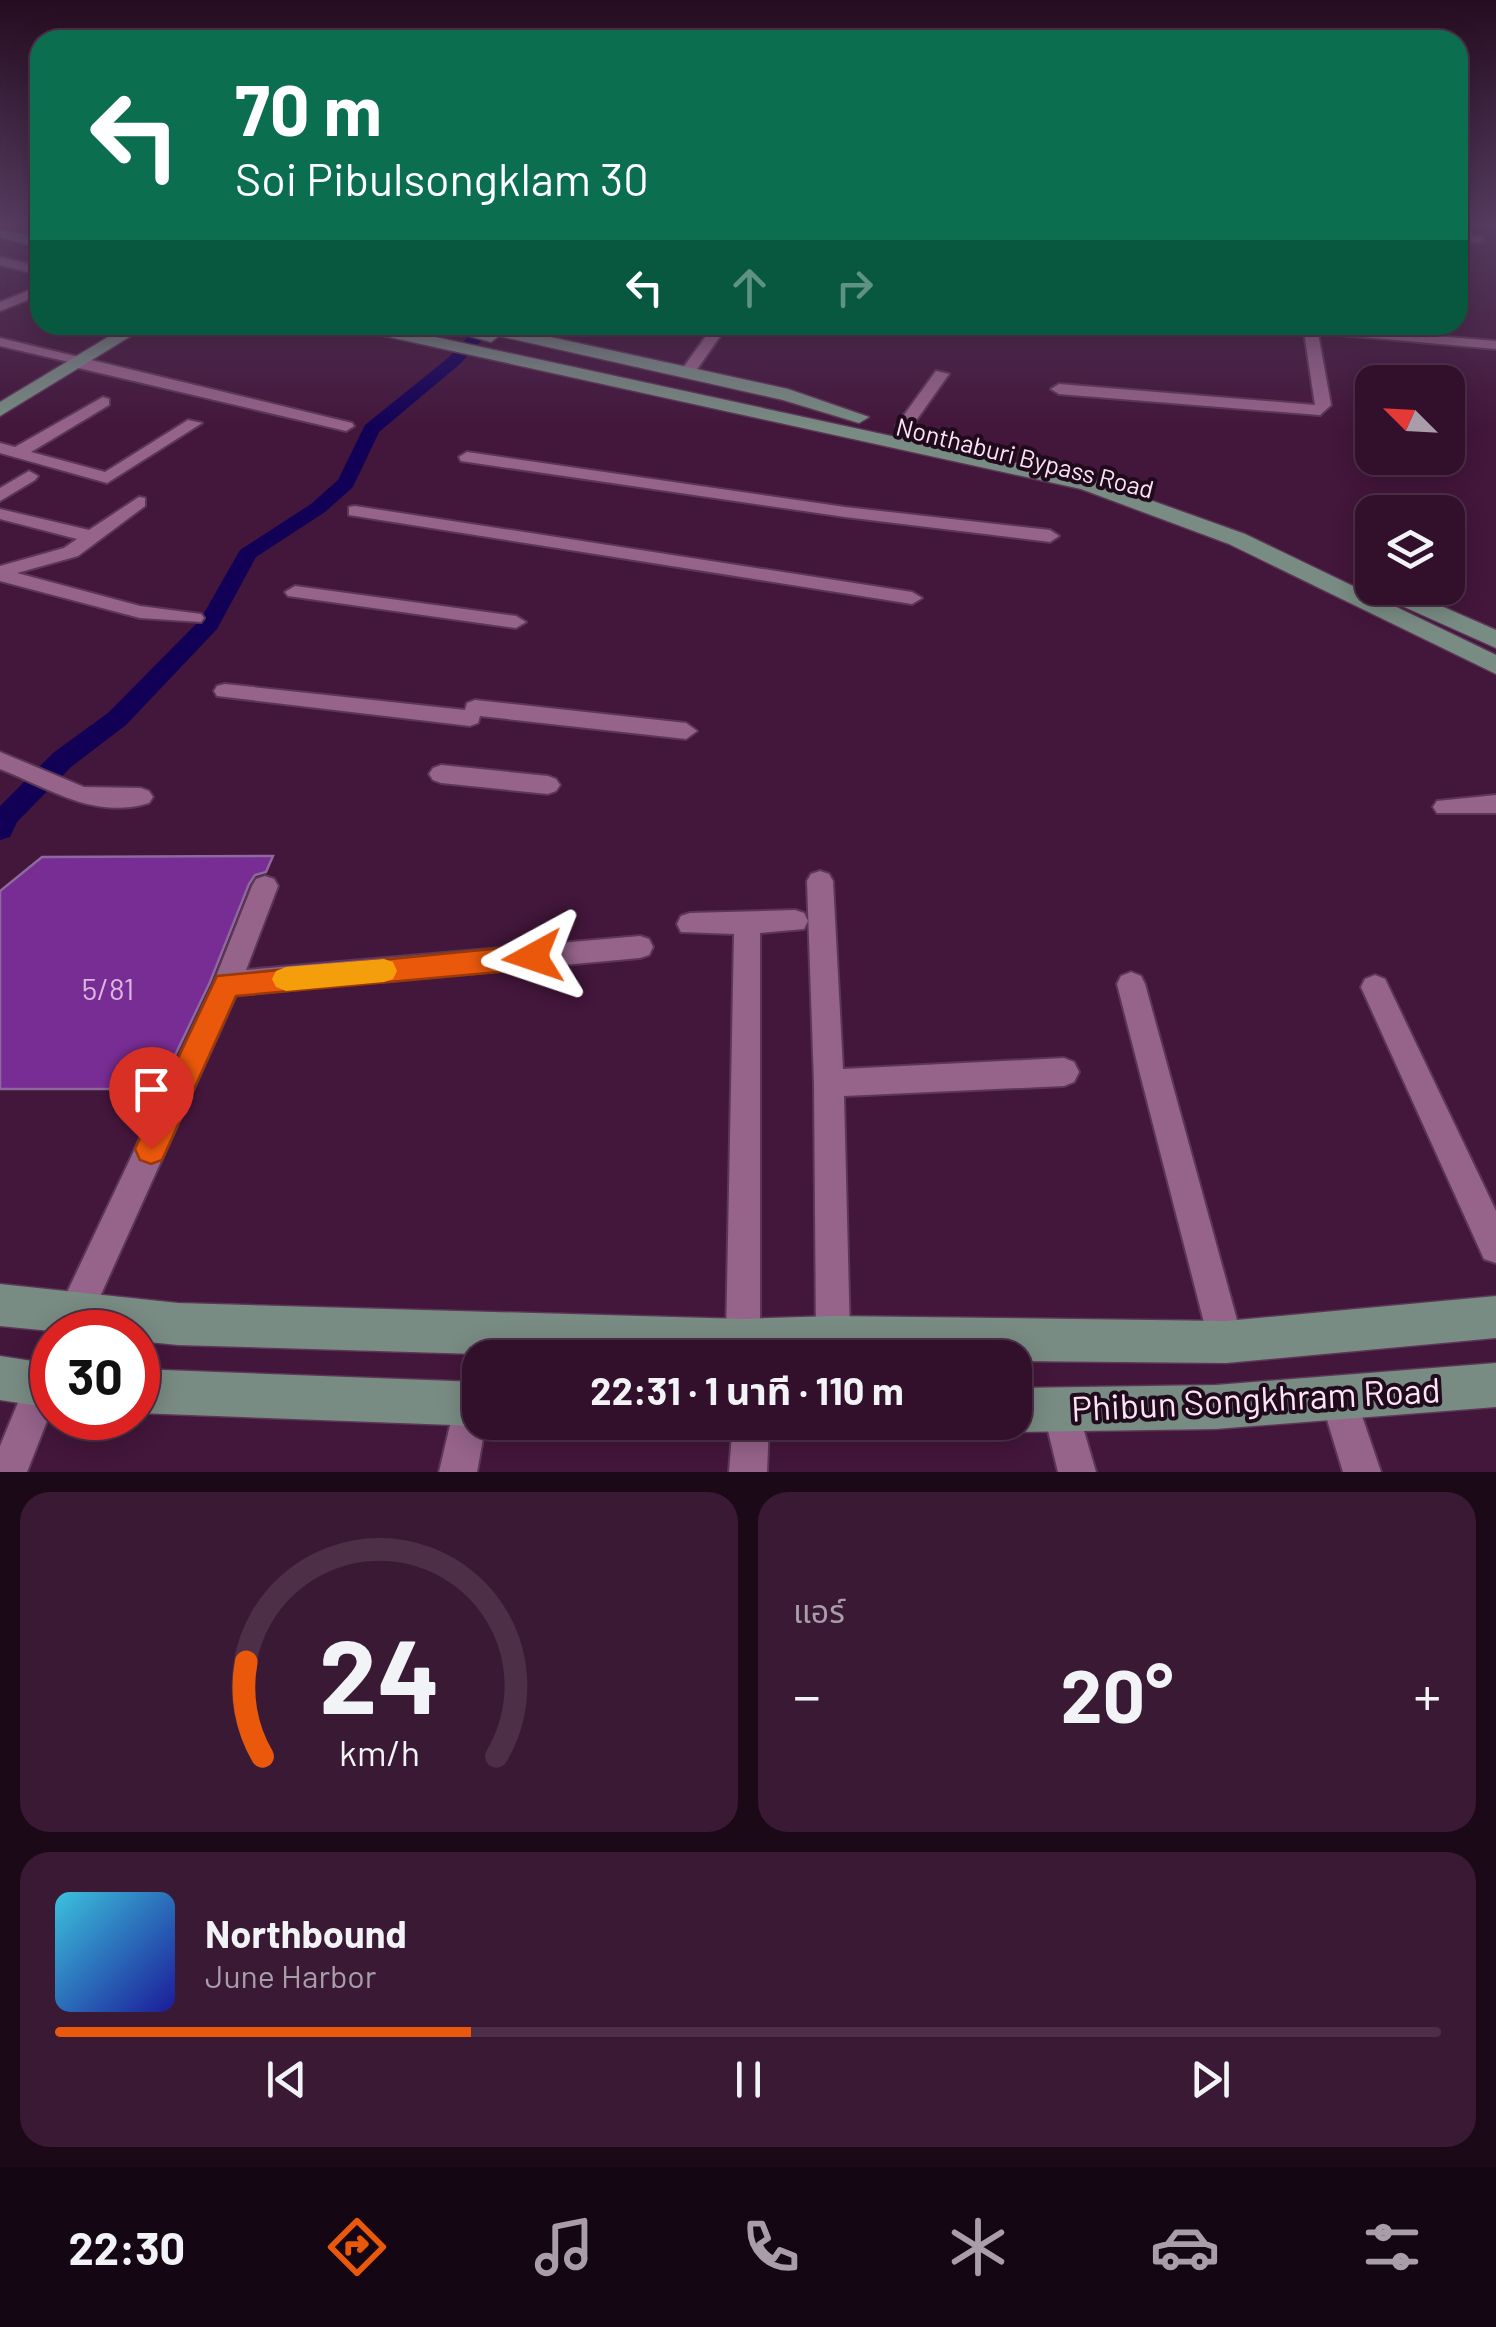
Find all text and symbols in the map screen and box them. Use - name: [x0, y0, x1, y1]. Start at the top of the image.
- text: 70 m: [235, 66, 382, 150]
- icon: left: [70, 70, 200, 200]
- text: Soi Pibulsongklam 30: [235, 151, 649, 205]
- icon: left: [617, 260, 672, 315]
- icon: ahead: [722, 260, 777, 315]
- icon: right: [827, 260, 882, 315]
- north arrow: [1355, 365, 1465, 475]
- map controls: [1355, 365, 1465, 605]
- street label: Nonthaburi Bypass Road: [893, 410, 1157, 504]
- button: layers: [1355, 495, 1465, 605]
- position arrow: [481, 905, 585, 1009]
- house number: 5/81: [82, 970, 134, 1006]
- pin: [109, 1047, 194, 1150]
- icon: arrive: [124, 1062, 179, 1117]
- speed limit sign: 30: [30, 1310, 160, 1440]
- text: 22:31 · 1 นาที · 110 m: [590, 1367, 904, 1413]
- street label: Phibun Songkhram Road: [1070, 1367, 1442, 1429]
- text: แอร์: [793, 1591, 845, 1629]
- text: 24: [318, 1610, 440, 1735]
- text: 20°: [1061, 1648, 1173, 1738]
- text: −: [793, 1661, 821, 1727]
- text: +: [1413, 1661, 1441, 1727]
- text: km/h: [339, 1730, 419, 1773]
- text: Northbound: [205, 1910, 407, 1956]
- text: June Harbor: [205, 1956, 376, 1994]
- icon: previous: [259, 2052, 314, 2107]
- icon: pause: [721, 2052, 776, 2107]
- icon: next: [1183, 2052, 1238, 2107]
- icon: directions: [322, 2212, 392, 2282]
- icon: music: [529, 2212, 599, 2282]
- icon: phone: [736, 2212, 806, 2282]
- icon: climate: [943, 2212, 1013, 2282]
- icon: car: [1150, 2212, 1220, 2282]
- icon: filters: [1357, 2212, 1427, 2282]
- text: 22:30: [69, 2220, 185, 2274]

